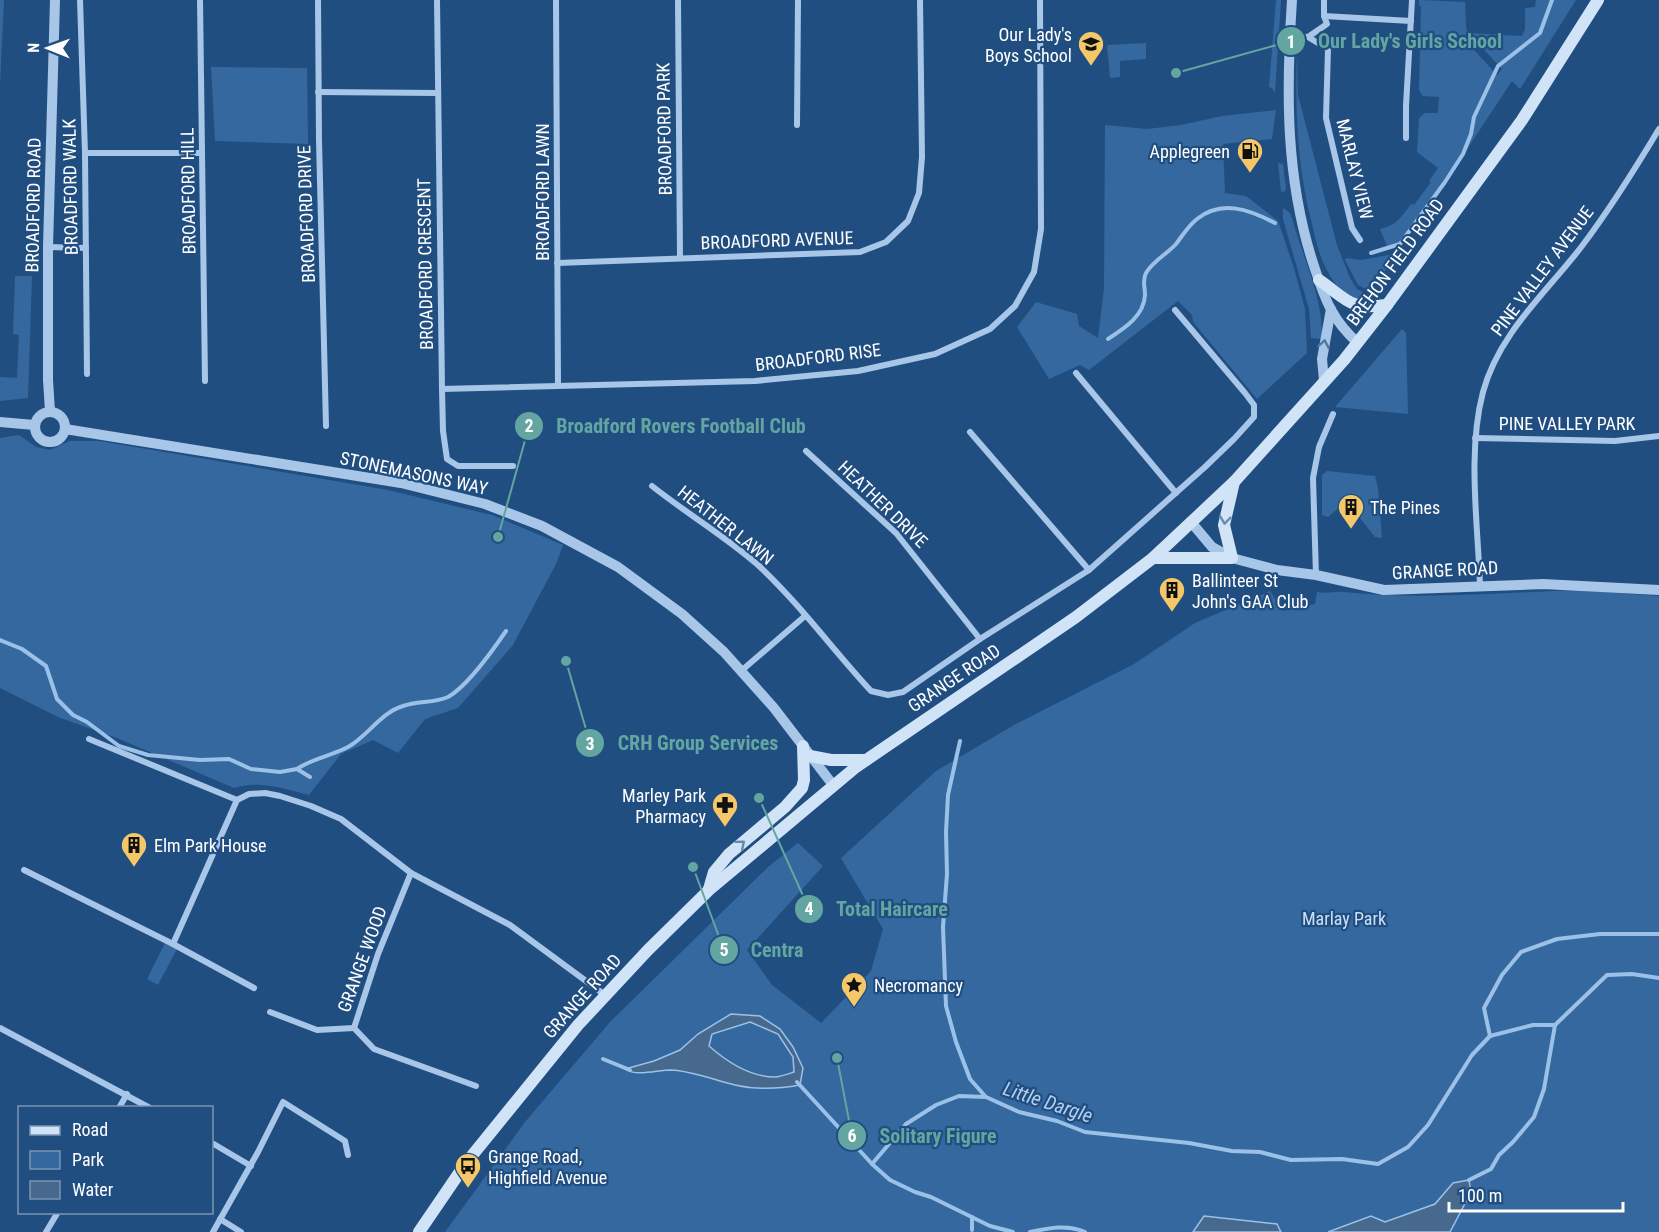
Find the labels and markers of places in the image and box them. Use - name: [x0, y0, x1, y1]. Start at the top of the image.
- callout: Our Lady's Girls School: [1276, 22, 1514, 60]
- place label: Our Lady's Boys School: [985, 24, 1072, 66]
- school or university icon: Our Lady's Boys School: [1076, 29, 1106, 67]
- fuel station icon: Applegreen: [1235, 136, 1265, 174]
- place label: Applegreen: [1150, 141, 1230, 162]
- callout: Broadford Rovers Football Club: [514, 407, 817, 445]
- building icon: The Pines: [1336, 492, 1366, 530]
- place label: The Pines: [1370, 497, 1440, 518]
- place label: Ballinteer St John's GAA Club: [1192, 570, 1309, 612]
- building icon: Ballinteer St John's GAA Club: [1157, 575, 1187, 613]
- callout: CRH Group Services: [575, 724, 790, 762]
- place label: Marley Park Pharmacy: [622, 785, 706, 827]
- pharmacy icon: Marley Park Pharmacy: [710, 790, 740, 828]
- building icon: Elm Park House: [119, 830, 149, 868]
- place label: Elm Park House: [154, 835, 267, 856]
- callout: Total Haircare: [794, 890, 960, 928]
- callout: Centra: [709, 931, 816, 969]
- place icon: Necromancy: [839, 970, 869, 1008]
- place label: Necromancy: [874, 975, 963, 996]
- callout: Solitary Figure: [837, 1117, 1008, 1155]
- place label: Grange Road, Highfield Avenue: [488, 1146, 607, 1188]
- bus stop icon: Grange Road, Highfield Avenue: [453, 1151, 483, 1189]

